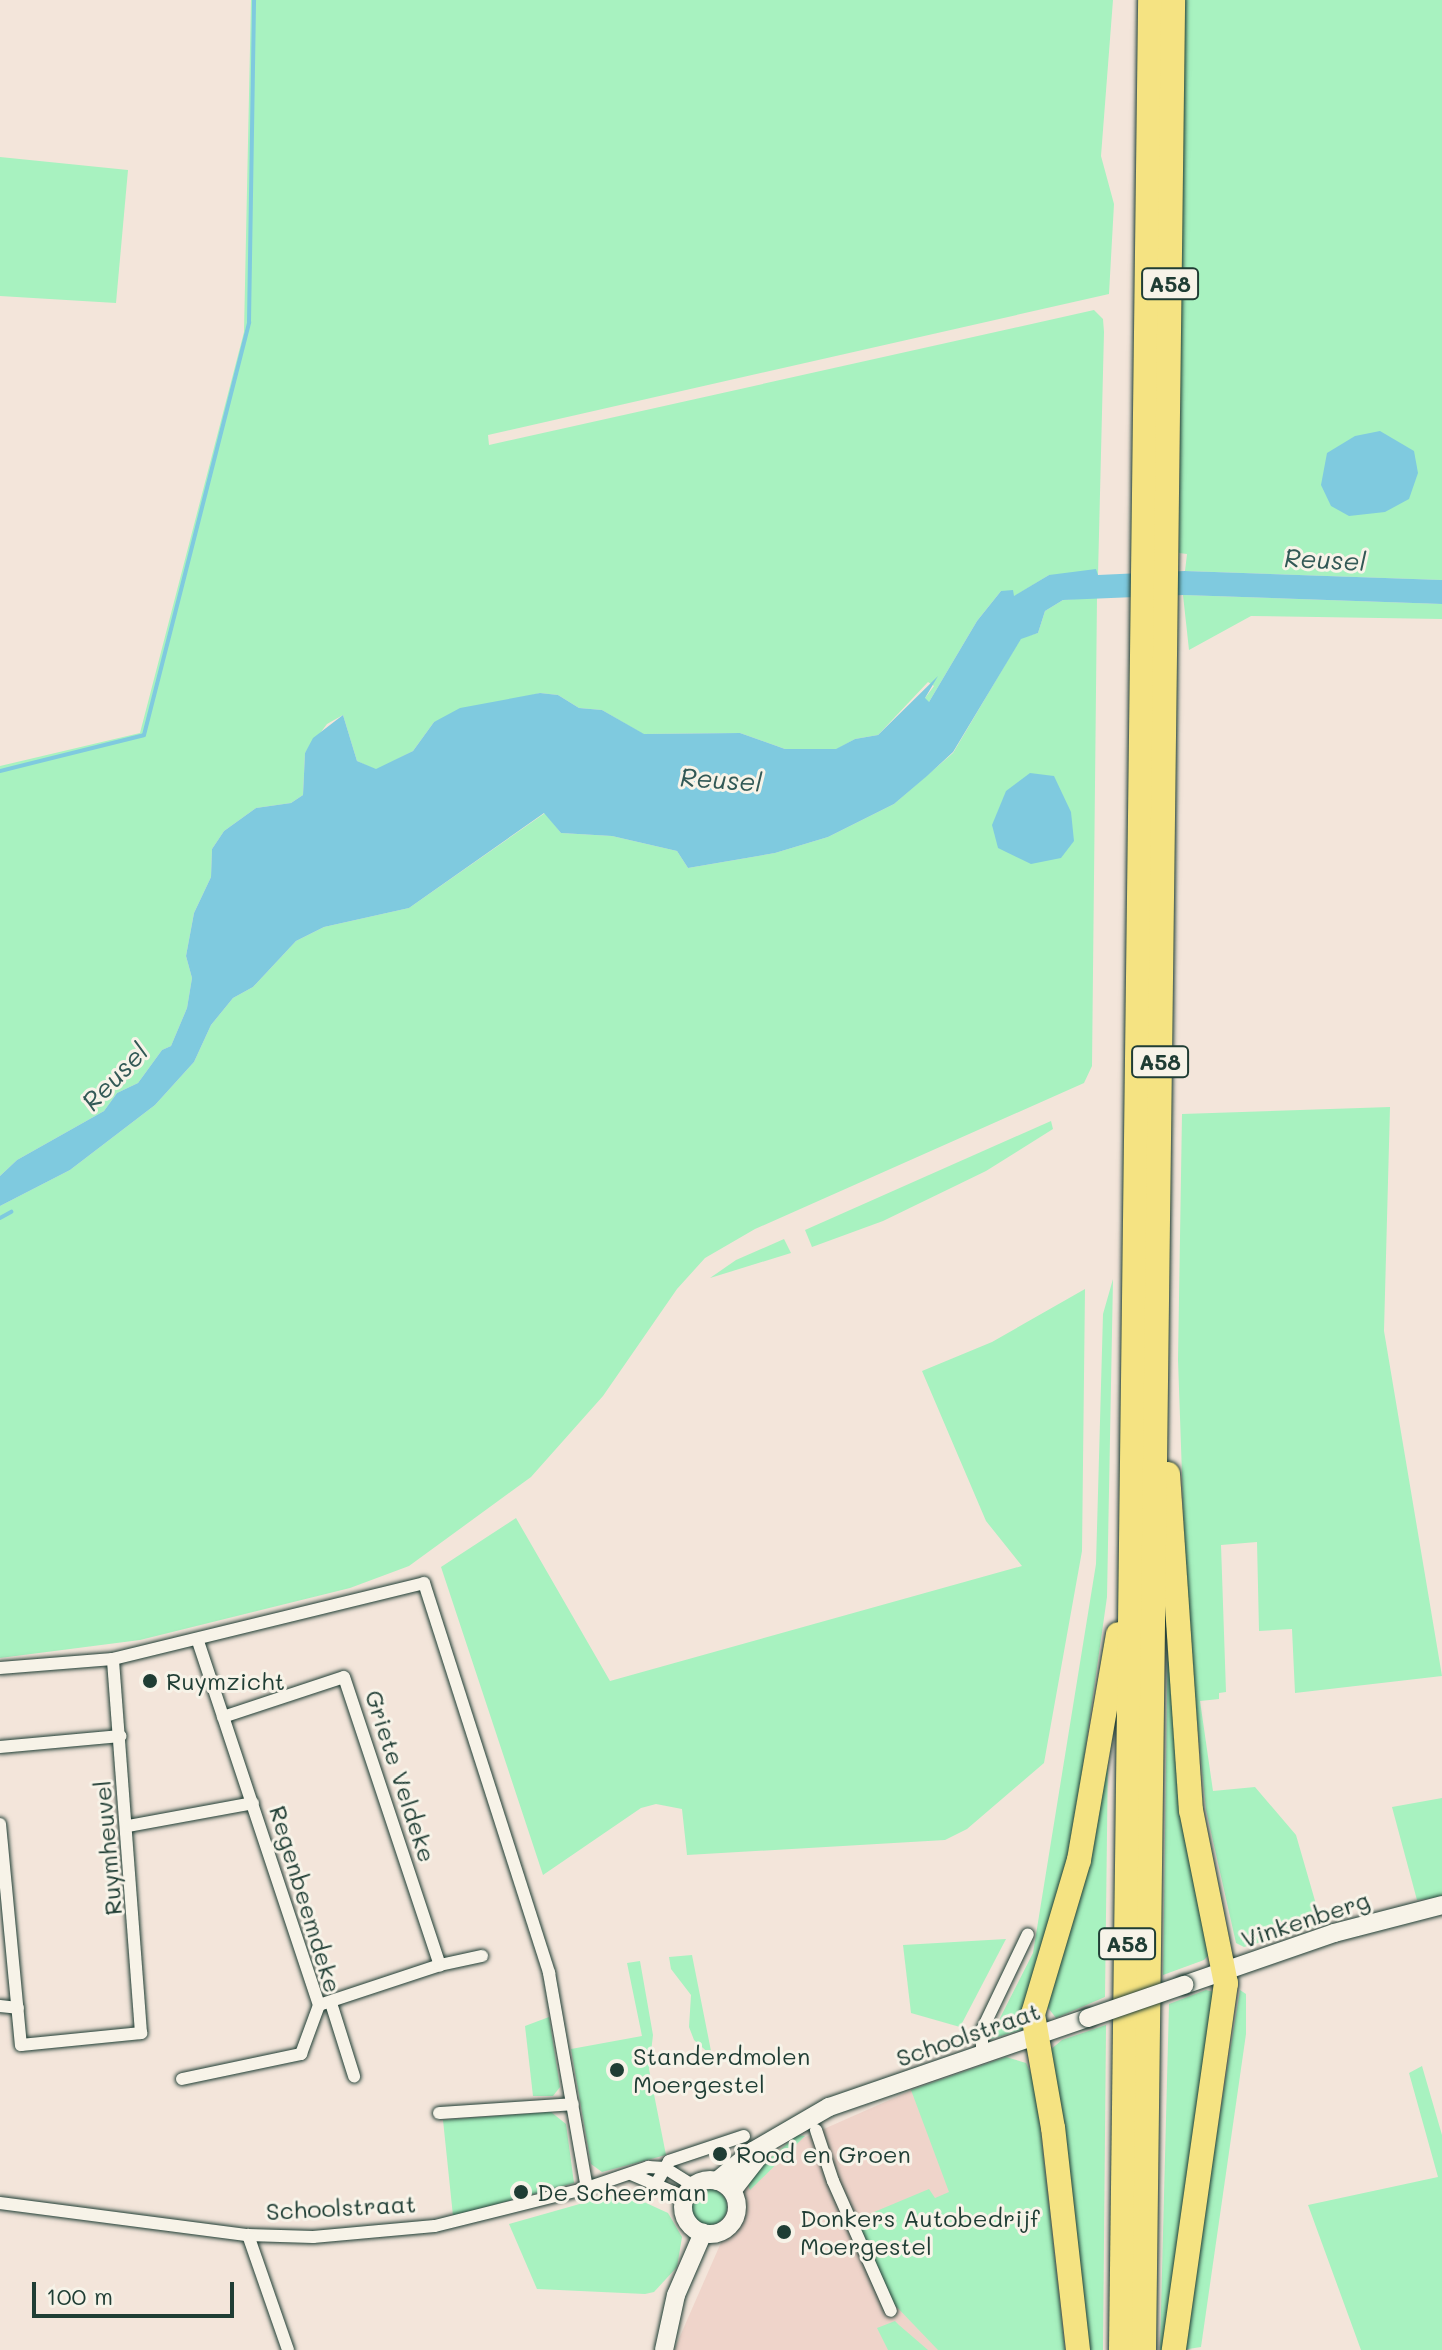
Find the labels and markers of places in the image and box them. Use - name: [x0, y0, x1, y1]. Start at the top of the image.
- place label: Ruymzicht: [166, 1667, 285, 1695]
- marker: Ruymzicht: [141, 1672, 159, 1690]
- place label: Standerdmolen Moergestel: [633, 2042, 810, 2098]
- marker: Standerdmolen Moergestel: [608, 2061, 626, 2079]
- place label: Rood en Groen: [736, 2140, 911, 2168]
- marker: Rood en Groen: [711, 2145, 729, 2163]
- place label: De Scheerman: [537, 2178, 706, 2206]
- marker: De Scheerman: [512, 2183, 530, 2201]
- place label: Donkers Autobedrijf Moergestel: [800, 2204, 1040, 2260]
- marker: Donkers Autobedrijf Moergestel: [775, 2223, 793, 2241]

